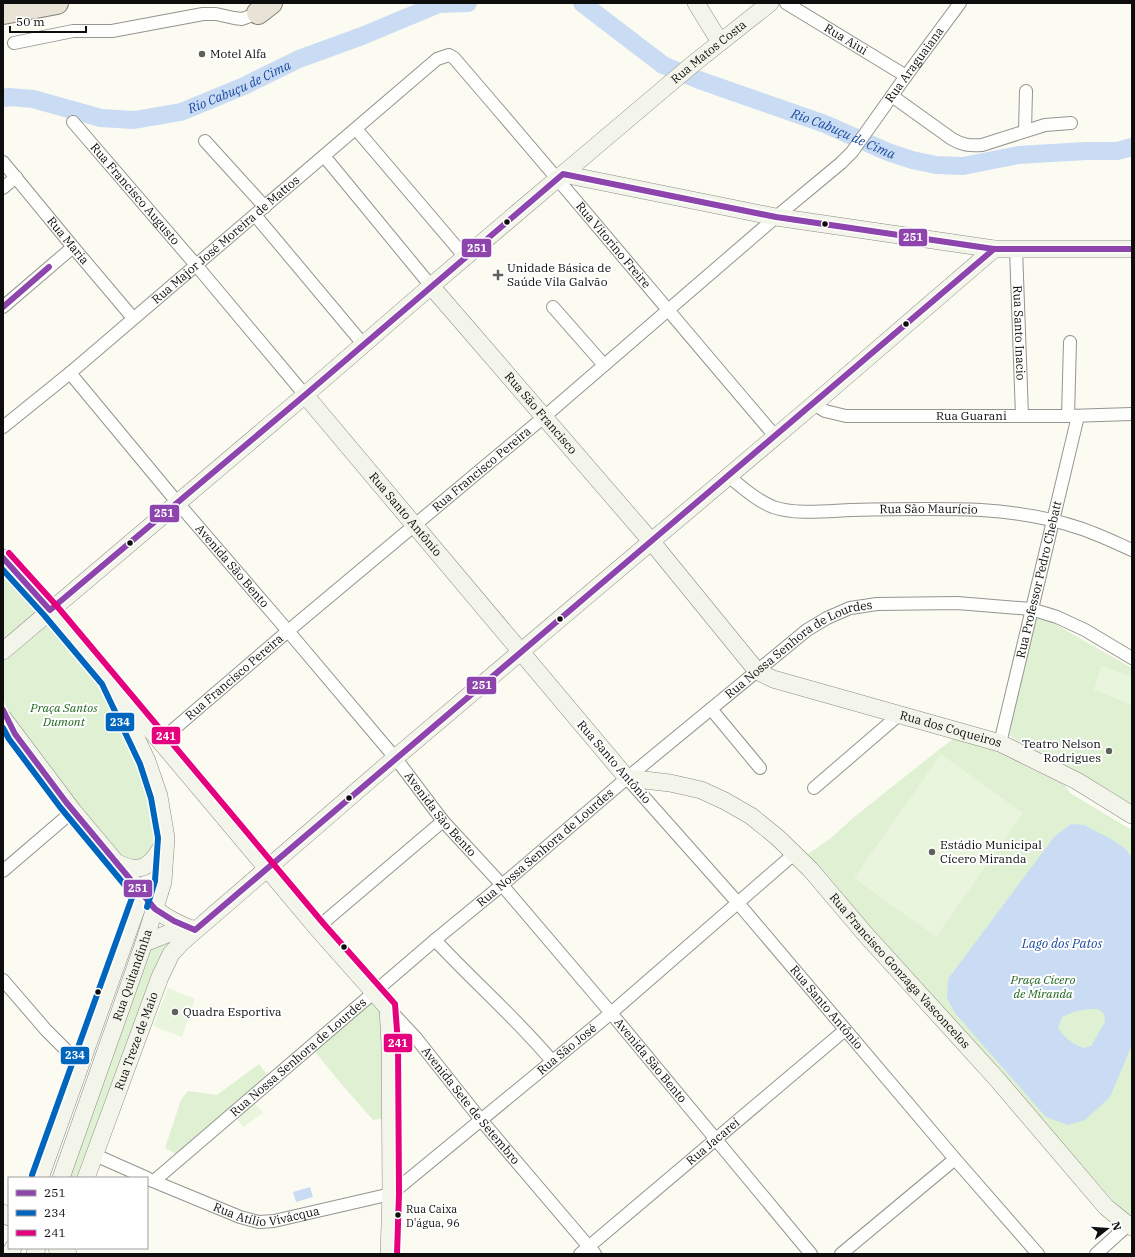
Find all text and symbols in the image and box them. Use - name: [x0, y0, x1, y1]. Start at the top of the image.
- scale bar: [10, 8, 86, 34]
- text: 50 m: [16, 14, 45, 29]
- street label: Rua Matos Costa: [668, 17, 749, 86]
- street label: Rua Aiui: [822, 20, 871, 58]
- street label: Rua Araguaiana: [882, 23, 947, 105]
- place label: Motel Alfa: [210, 46, 267, 61]
- marker: Motel Alfa: [197, 49, 207, 59]
- water label: Rio Cabuçu de Cima: [184, 56, 294, 118]
- water label: Rio Cabuçu de Cima: [788, 105, 897, 163]
- street label: Rua Francisco Augusto: [87, 140, 183, 248]
- street label: Rua Major José Moreira de Mattos: [149, 172, 302, 307]
- street label: Rua Vitorino Freire: [573, 198, 654, 291]
- street label: Rua Maria: [44, 213, 93, 268]
- unlabelled marker: [502, 217, 512, 227]
- unlabelled marker: [820, 219, 830, 229]
- line badge: 251: [898, 228, 928, 247]
- text: 251: [903, 230, 923, 244]
- line badge: 251: [461, 238, 492, 258]
- text: 251: [467, 241, 487, 255]
- place label: Unidade Básica de Saúde Vila Galvão: [507, 260, 611, 289]
- marker: Unidade Básica de Saúde Vila Galvão: [492, 269, 504, 281]
- street label: Rua Santo Inacio: [1010, 285, 1029, 381]
- unlabelled marker: [901, 319, 911, 329]
- street label: Rua São Francisco: [502, 369, 581, 457]
- street label: Rua Guarani: [936, 408, 1007, 423]
- street label: Rua Francisco Pereira: [429, 423, 534, 514]
- street label: Rua Santo Antônio: [366, 469, 445, 559]
- street label: Rua Professor Pedro Chebatt: [1013, 499, 1064, 660]
- street label: Rua São Maurício: [879, 501, 978, 517]
- line badge: 251: [149, 504, 180, 523]
- text: 251: [154, 506, 174, 520]
- street label: Avenida São Bento: [192, 521, 273, 611]
- unlabelled marker: [125, 538, 135, 548]
- street label: Rua Nossa Senhora de Lourdes: [722, 597, 873, 701]
- unlabelled marker: [555, 614, 565, 624]
- street label: Rua Francisco Pereira: [182, 630, 286, 723]
- line badge: 251: [466, 676, 497, 695]
- text: 251: [472, 678, 492, 692]
- park label: Praça Santos Dumont: [29, 700, 98, 729]
- street label: Rua dos Coqueiros: [898, 707, 1003, 750]
- line badge: 234: [105, 712, 135, 732]
- text: 234: [110, 715, 130, 729]
- street label: Rua Santo Antônio: [574, 717, 655, 806]
- line badge: 241: [151, 726, 181, 745]
- text: 241: [156, 729, 176, 743]
- place label: Teatro Nelson Rodrigues: [1022, 736, 1101, 765]
- marker: Teatro Nelson Rodrigues: [1104, 746, 1114, 756]
- street label: Avenida São Bento: [401, 769, 480, 859]
- street label: Rua Nossa Senhora de Lourdes: [474, 785, 616, 910]
- unlabelled marker: [344, 793, 354, 803]
- place label: Estádio Municipal Cícero Miranda: [940, 837, 1042, 866]
- marker: Estádio Municipal Cícero Miranda: [927, 847, 937, 857]
- line badge: 251: [123, 879, 153, 898]
- text: 251: [128, 881, 148, 895]
- street label: Rua Francisco Gonzaga Vasconcelos: [827, 890, 974, 1052]
- street label: Rua Quitandinha: [109, 927, 155, 1023]
- water label: Lago dos Patos: [1021, 935, 1102, 952]
- unlabelled marker: [339, 942, 349, 952]
- street label: Rua Santo Antônio: [787, 962, 867, 1052]
- park label: Praça Cícero de Miranda: [1010, 972, 1075, 1001]
- unlabelled marker: [93, 987, 103, 997]
- street label: Rua Treze de Maio: [111, 989, 161, 1092]
- street label: Rua Nossa Senhora de Lourdes: [227, 994, 369, 1120]
- place label: Quadra Esportiva: [183, 1004, 282, 1019]
- marker: Quadra Esportiva: [170, 1007, 180, 1017]
- street label: Avenida São Bento: [611, 1015, 690, 1106]
- street label: Rua São José: [534, 1020, 599, 1078]
- line badge: 241: [383, 1033, 413, 1053]
- text: 241: [388, 1036, 408, 1050]
- street label: Avenida Sete de Setembro: [419, 1043, 523, 1167]
- line badge: 234: [60, 1046, 90, 1065]
- text: 234: [65, 1048, 85, 1062]
- street label: Rua Jacareí: [683, 1114, 742, 1168]
- legend: [8, 1177, 148, 1249]
- text: 251: [44, 1185, 66, 1200]
- street label: Rua Atílio Vivácqua: [211, 1199, 321, 1229]
- place label: Rua Caixa D'água, 96: [406, 1202, 460, 1230]
- text: 234: [44, 1205, 66, 1220]
- north arrow: [1087, 1209, 1127, 1249]
- marker: Rua Caixa D'água, 96: [393, 1210, 403, 1220]
- text: N: [1109, 1220, 1125, 1233]
- text: 241: [44, 1225, 66, 1240]

